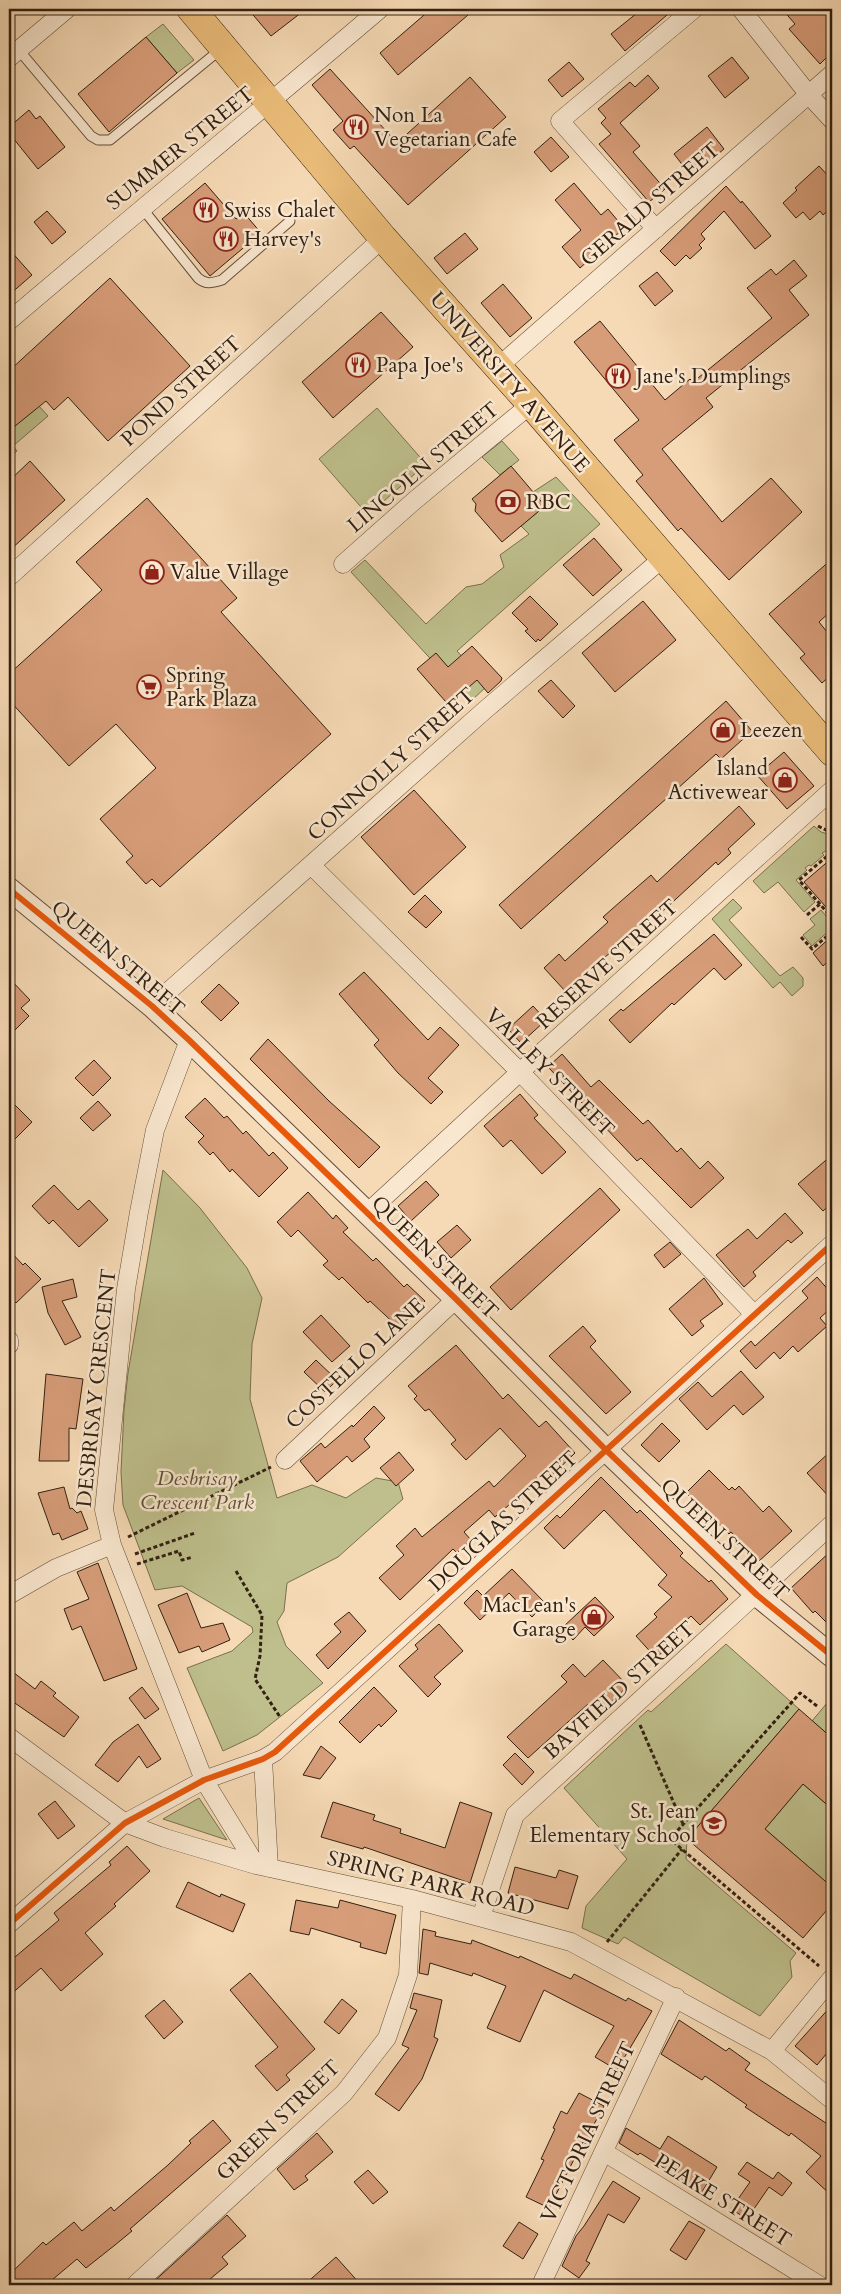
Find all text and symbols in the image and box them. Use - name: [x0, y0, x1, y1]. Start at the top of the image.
- street label: SUMMER STREET: [100, 80, 260, 217]
- place label: Non La Vegetarian Cafe: [374, 101, 517, 154]
- restaurant icon: Non La Vegetarian Cafe: [343, 114, 369, 140]
- street label: GERALD STREET: [574, 136, 726, 273]
- place label: Swiss Chalet: [224, 196, 335, 225]
- restaurant icon: Swiss Chalet: [193, 197, 219, 223]
- place label: Harvey's: [244, 225, 321, 254]
- restaurant icon: Harvey's: [213, 226, 239, 252]
- street label: UNIVERSITY AVENUE: [423, 286, 596, 479]
- street label: POND STREET: [115, 329, 248, 453]
- place label: Papa Joe's: [376, 351, 463, 380]
- restaurant icon: Papa Joe's: [345, 352, 371, 378]
- place label: Jane's Dumplings: [633, 362, 791, 391]
- restaurant icon: Jane's Dumplings: [605, 363, 631, 389]
- street label: LINCOLN STREET: [341, 395, 505, 540]
- place label: RBC: [526, 488, 571, 517]
- bank icon: RBC: [495, 489, 521, 515]
- place label: Value Village: [170, 558, 289, 587]
- shop icon: Value Village: [139, 559, 165, 585]
- place label: Spring Park Plaza: [166, 661, 257, 714]
- supermarket icon: Spring Park Plaza: [136, 674, 162, 700]
- street label: CONNOLLY STREET: [301, 681, 482, 848]
- place label: Leezen: [740, 716, 803, 745]
- shop icon: Leezen: [710, 717, 736, 743]
- place label: Island Activewear: [668, 754, 768, 807]
- shop icon: Island Activewear: [772, 767, 798, 793]
- street label: RESERVE STREET: [530, 893, 684, 1036]
- street label: QUEEN STREET: [45, 894, 191, 1023]
- street label: VALLEY STREET: [479, 1001, 621, 1143]
- street label: QUEEN STREET: [365, 1189, 505, 1326]
- street label: DESBRISAY CRESCENT: [70, 1267, 123, 1509]
- street label: COSTELLO LANE: [279, 1291, 431, 1436]
- street label: DOUGLAS STREET: [422, 1444, 584, 1598]
- park label: Desbrisay Crescent Park: [140, 1464, 254, 1517]
- street label: QUEEN STREET: [654, 1472, 795, 1607]
- place label: MacLean's Garage: [483, 1591, 576, 1644]
- shop icon: MacLean's Garage: [581, 1604, 607, 1630]
- street label: BAYFIELD STREET: [537, 1615, 701, 1766]
- place label: St. Jean Elementary School: [529, 1797, 696, 1850]
- school or university icon: St. Jean Elementary School: [701, 1810, 727, 1836]
- street label: SPRING PARK ROAD: [324, 1844, 538, 1923]
- street label: VICTORIA STREET: [534, 2037, 643, 2227]
- street label: GREEN STREET: [210, 2054, 347, 2187]
- street label: PEAKE STREET: [649, 2147, 797, 2254]

